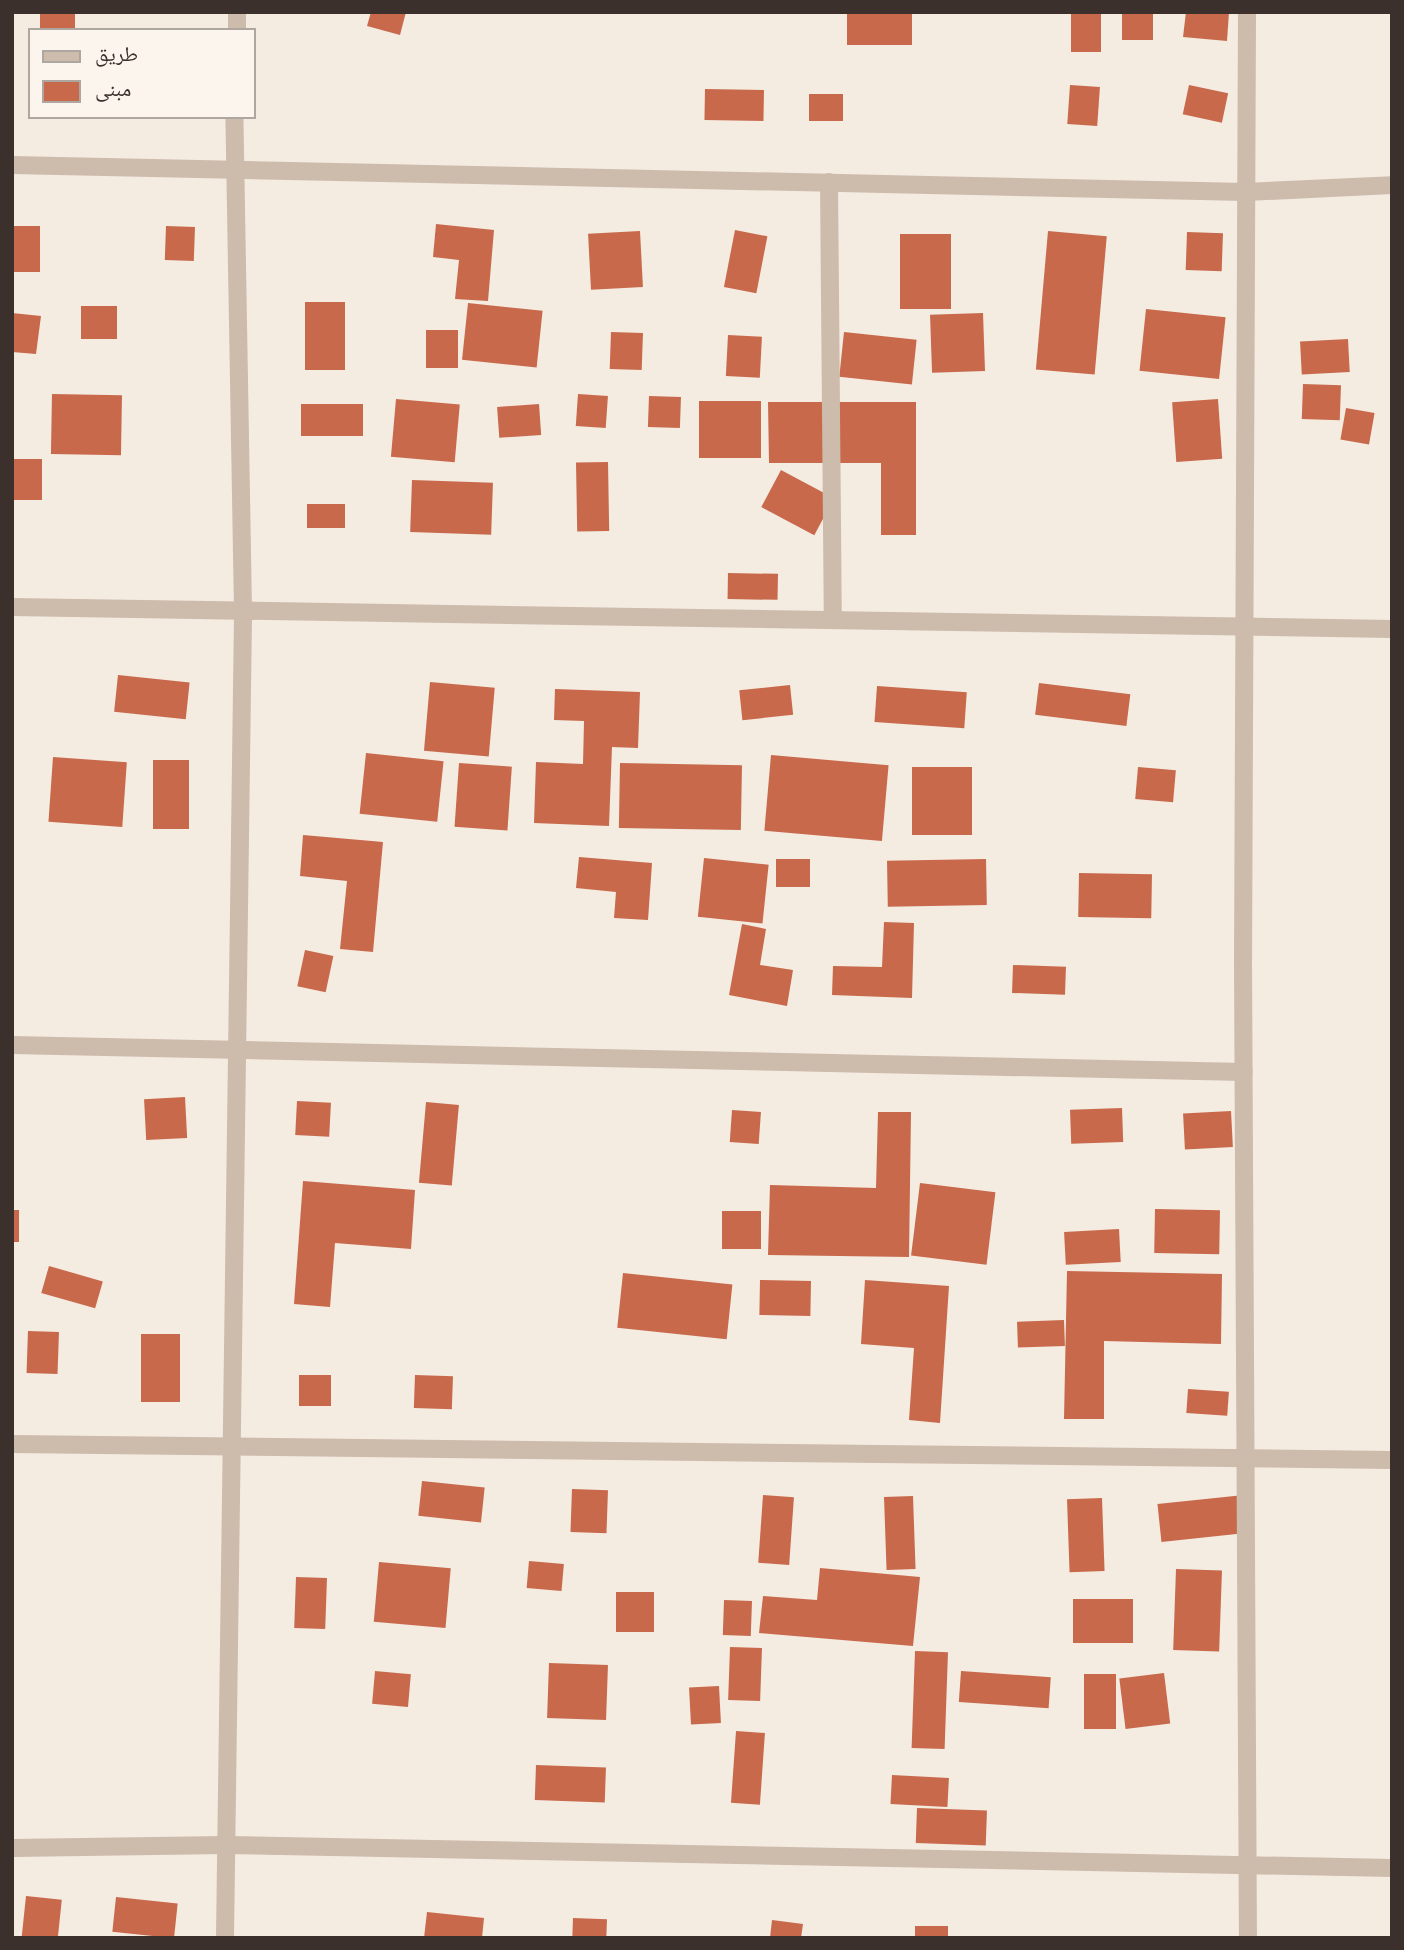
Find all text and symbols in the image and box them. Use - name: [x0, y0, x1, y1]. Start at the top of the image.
- legend: [28, 28, 256, 119]
- text: طريق: [95, 41, 138, 65]
- text: مبنى: [95, 76, 131, 100]

